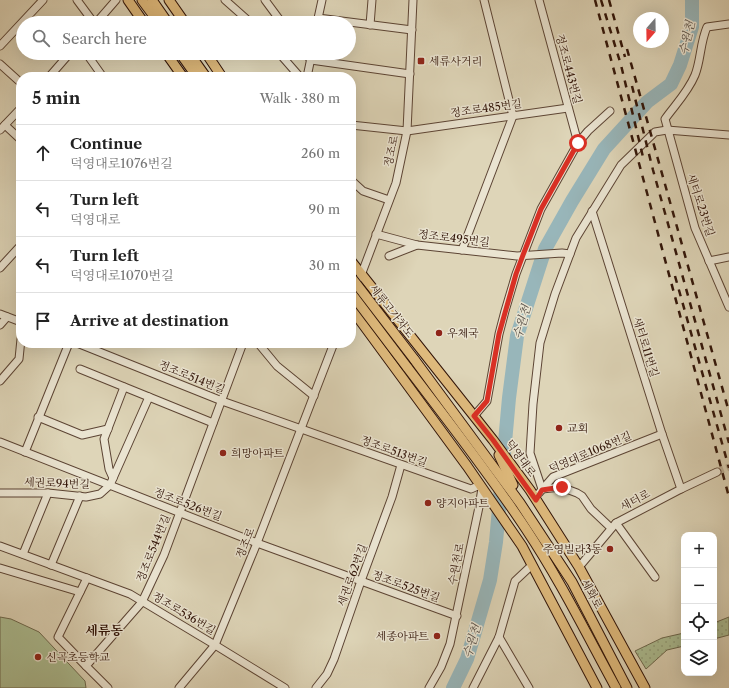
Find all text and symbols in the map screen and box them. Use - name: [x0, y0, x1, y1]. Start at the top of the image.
- north arrow: [633, 12, 669, 48]
- search box: [16, 16, 356, 60]
- water label: 수원천: [675, 18, 698, 57]
- icon: search: [30, 27, 52, 49]
- text: Search here: [62, 29, 147, 48]
- street label: 정조로443번길: [553, 32, 585, 106]
- place label: 세류사거리: [429, 54, 482, 68]
- marker: 세류사거리: [416, 56, 426, 66]
- text: 5 min: [32, 88, 80, 108]
- text: Walk · 380 m: [260, 90, 340, 106]
- street label: 정조로485번길: [449, 96, 523, 120]
- text: Continue: [70, 134, 142, 153]
- street label: 정조로: [381, 134, 401, 168]
- route start: [569, 134, 587, 152]
- icon: ahead: [32, 142, 54, 164]
- text: 260 m: [301, 145, 340, 161]
- text: 덕영대로1076번길: [70, 155, 173, 171]
- street label: 새터로23번길: [684, 172, 718, 238]
- text: Turn left: [70, 190, 139, 209]
- icon: left: [32, 198, 54, 220]
- text: 90 m: [309, 201, 340, 217]
- text: 덕영대로: [70, 211, 120, 227]
- street label: 정조로495번길: [417, 227, 491, 249]
- text: Turn left: [70, 246, 139, 265]
- icon: left: [32, 254, 54, 276]
- text: 30 m: [309, 257, 340, 273]
- text: 덕영대로1070번길: [70, 267, 174, 283]
- street label: 세류고가차도: [367, 282, 417, 341]
- water label: 수원천: [510, 302, 534, 341]
- icon: arrive: [32, 310, 54, 332]
- text: Arrive at destination: [70, 311, 229, 330]
- street label: 새터로11번길: [630, 315, 662, 379]
- place label: 우체국: [447, 326, 479, 340]
- marker: 우체국: [434, 328, 444, 338]
- street label: 정조로514번길: [157, 357, 227, 397]
- place label: 교회: [567, 421, 588, 435]
- marker: 교회: [554, 423, 564, 433]
- street label: 덕영대로1068번길: [547, 428, 633, 476]
- street label: 정조로513번길: [359, 432, 429, 470]
- street label: 덕영대로: [503, 437, 539, 480]
- place label: 희망아파트: [231, 446, 285, 460]
- marker: 희망아파트: [218, 448, 228, 458]
- street label: 세권로94번길: [24, 475, 90, 491]
- route end: [553, 478, 571, 496]
- street label: 정조로526번길: [152, 485, 224, 523]
- street label: 새터로: [618, 486, 653, 514]
- place label: 양지아파트: [436, 496, 490, 510]
- marker: 양지아파트: [423, 498, 433, 508]
- street label: 정조로544번길: [133, 512, 173, 584]
- street label: 정조로: [233, 525, 258, 560]
- map controls: [681, 532, 717, 676]
- button: +: [681, 532, 717, 568]
- street label: 수원천로: [445, 541, 467, 586]
- street label: 세권로62번길: [334, 542, 370, 608]
- place label: 주영빌라3동: [543, 542, 602, 556]
- marker: 주영빌라3동: [605, 544, 615, 554]
- street label: 정조로525번길: [370, 567, 442, 605]
- button: −: [681, 568, 717, 604]
- street label: 세화로: [578, 577, 606, 612]
- street label: 정조로536번길: [150, 589, 218, 637]
- button: locate: [681, 604, 717, 640]
- water label: 수원천: [459, 621, 484, 660]
- district label: 세류동: [85, 622, 123, 638]
- place label: 세종아파트: [376, 629, 429, 643]
- marker: 세종아파트: [432, 631, 442, 641]
- button: layers: [681, 640, 717, 676]
- place label: 신곡초등학교: [46, 650, 110, 664]
- marker: 신곡초등학교: [33, 652, 43, 662]

